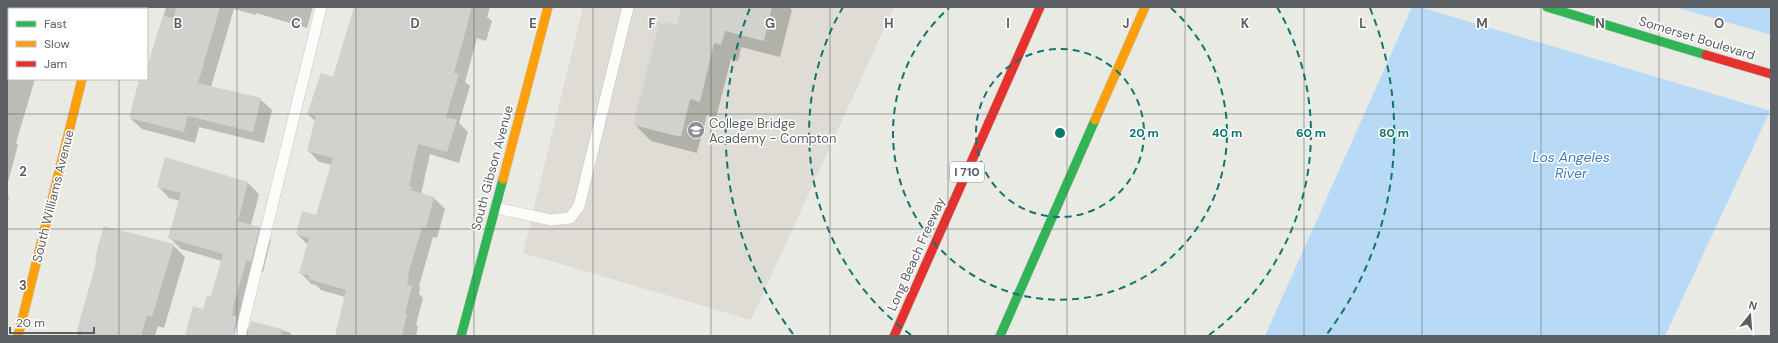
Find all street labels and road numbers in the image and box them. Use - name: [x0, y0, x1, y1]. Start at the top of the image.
- street label: Somerset Boulevard: [1637, 12, 1757, 64]
- street label: South Gibson Avenue: [467, 103, 517, 233]
- street label: South Williams Avenue: [28, 128, 78, 264]
- road number: I 710: [950, 162, 984, 182]
- street label: Long Beach Freeway: [883, 194, 949, 314]

